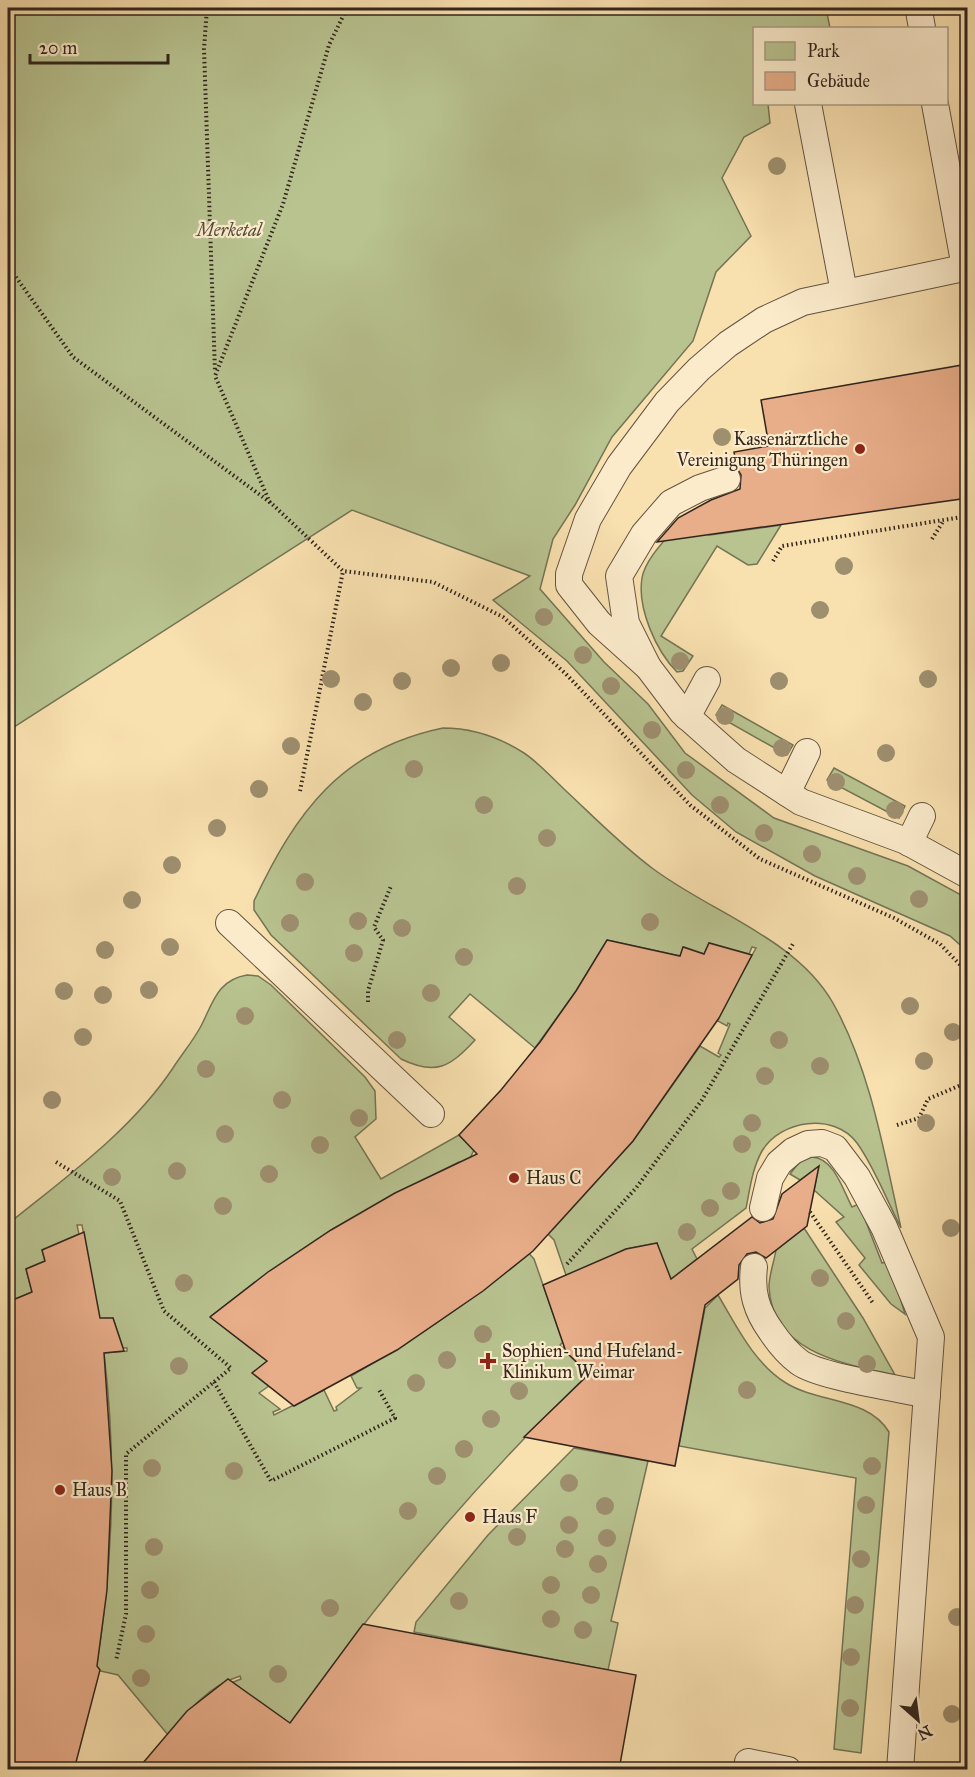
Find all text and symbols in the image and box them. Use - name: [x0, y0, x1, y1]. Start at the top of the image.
- scale bar: [30, 27, 168, 65]
- legend: [753, 27, 948, 105]
- text: 20 m: [39, 37, 77, 59]
- text: Park: [807, 40, 840, 62]
- text: Gebäude: [807, 70, 870, 92]
- park label: Merketal: [194, 219, 264, 241]
- place label: Kassenärztliche Vereinigung Thüringen: [675, 428, 848, 472]
- marker: Kassenärztliche Vereinigung Thüringen: [853, 442, 867, 456]
- place label: Haus C: [526, 1167, 581, 1189]
- marker: Haus C: [507, 1171, 521, 1185]
- place label: Sophien- und Hufeland- Klinikum Weimar: [502, 1340, 683, 1383]
- marker: Sophien- und Hufeland- Klinikum Weimar: [479, 1352, 497, 1370]
- place label: Haus B: [72, 1479, 127, 1501]
- marker: Haus B: [53, 1483, 67, 1497]
- place label: Haus F: [482, 1506, 537, 1528]
- marker: Haus F: [463, 1510, 477, 1524]
- north arrow: [888, 1690, 948, 1750]
- text: N: [914, 1721, 935, 1745]

